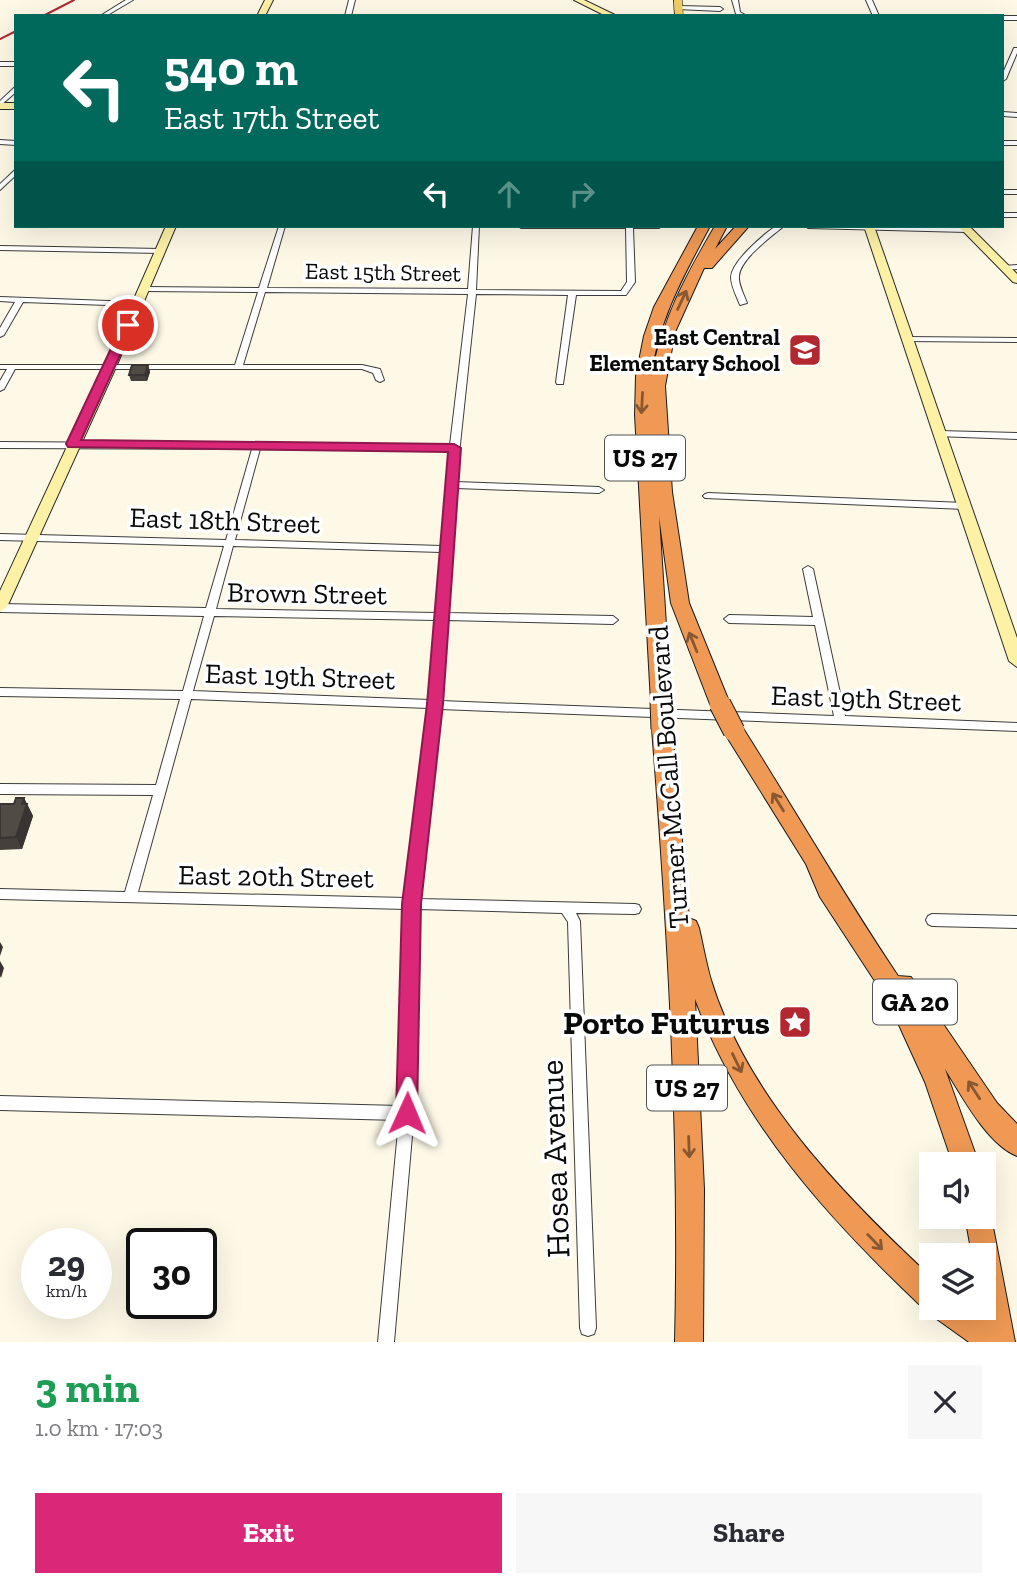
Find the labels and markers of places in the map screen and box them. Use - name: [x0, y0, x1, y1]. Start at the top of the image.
- pin: [98, 295, 158, 355]
- place label: East Central Elementary School: [589, 323, 780, 377]
- school or university icon: East Central Elementary School: [786, 331, 824, 369]
- place label: Porto Futurus: [563, 1003, 770, 1042]
- place icon: Porto Futurus: [776, 1003, 814, 1041]

